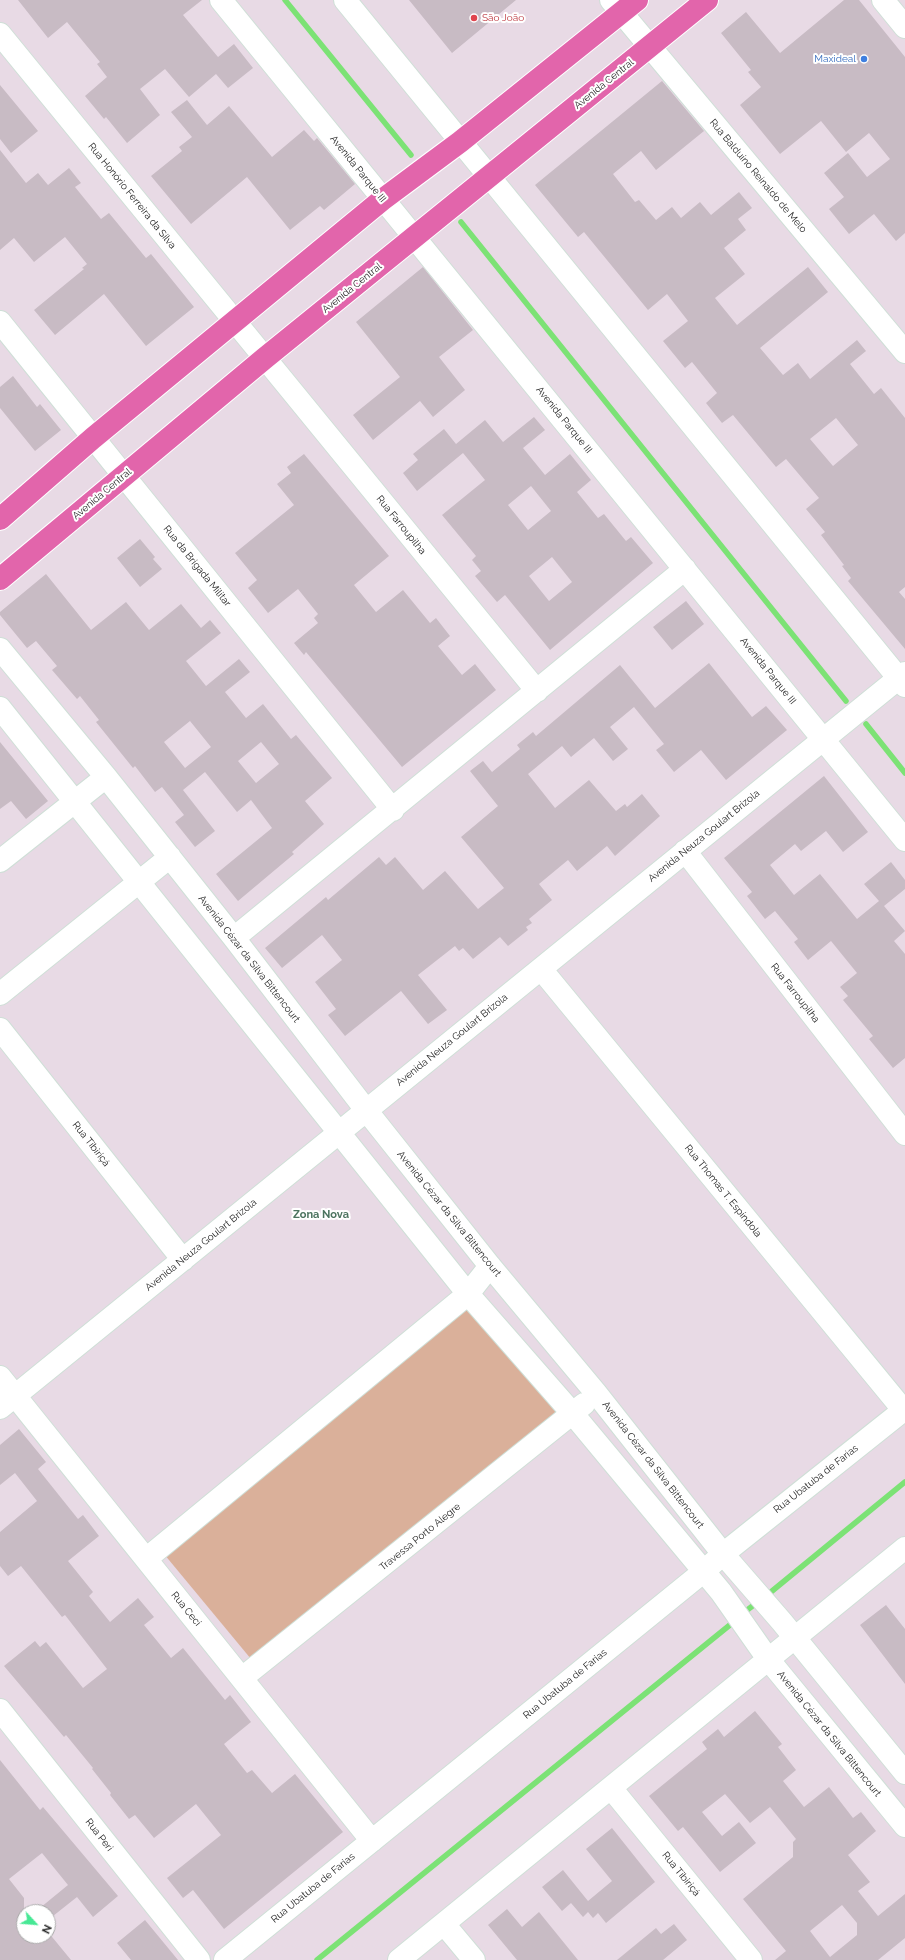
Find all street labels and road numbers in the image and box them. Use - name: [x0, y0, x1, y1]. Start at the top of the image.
- street label: Avenida Central: [572, 56, 636, 112]
- street label: Rua Balduíno Reinaldo de Melo: [707, 117, 809, 235]
- street label: Avenida Parque III: [327, 133, 389, 205]
- street label: Rua Honório Ferreira da Silva: [85, 141, 179, 251]
- street label: Avenida Central: [320, 260, 384, 316]
- street label: Avenida Parque III: [533, 384, 595, 456]
- street label: Avenida Central: [70, 466, 134, 522]
- street label: Rua Farroupilha: [374, 493, 428, 557]
- street label: Rua da Brigada Militar: [161, 523, 233, 609]
- street label: Avenida Parque III: [737, 635, 799, 707]
- street label: Avenida Neuza Goulart Brizola: [646, 787, 762, 885]
- street label: Avenida Cézar da Silva Bittencourt: [196, 893, 302, 1025]
- street label: Rua Farroupilha: [768, 961, 822, 1025]
- street label: Avenida Neuza Goulart Brizola: [394, 991, 510, 1089]
- street label: Rua Tibiriçá: [70, 1119, 112, 1169]
- street label: Rua Thomas T. Espíndola: [682, 1142, 764, 1240]
- street label: Avenida Cézar da Silva Bittencourt: [395, 1149, 503, 1279]
- street label: Avenida Neuza Goulart Brizola: [143, 1196, 259, 1294]
- street label: Avenida Cézar da Silva Bittencourt: [600, 1399, 706, 1531]
- street label: Rua Ubatuba de Farias: [771, 1442, 861, 1516]
- street label: Travessa Porto Alegre: [377, 1501, 463, 1573]
- street label: Rua Ceci: [169, 1589, 203, 1629]
- street label: Rua Ubatuba de Farias: [521, 1647, 609, 1721]
- street label: Avenida Cézar da Silva Bittencourt: [775, 1669, 883, 1799]
- street label: Rua Peri: [83, 1816, 115, 1854]
- street label: Rua Tibiriçá: [659, 1849, 703, 1899]
- street label: Rua Ubatuba de Farias: [269, 1851, 357, 1925]

